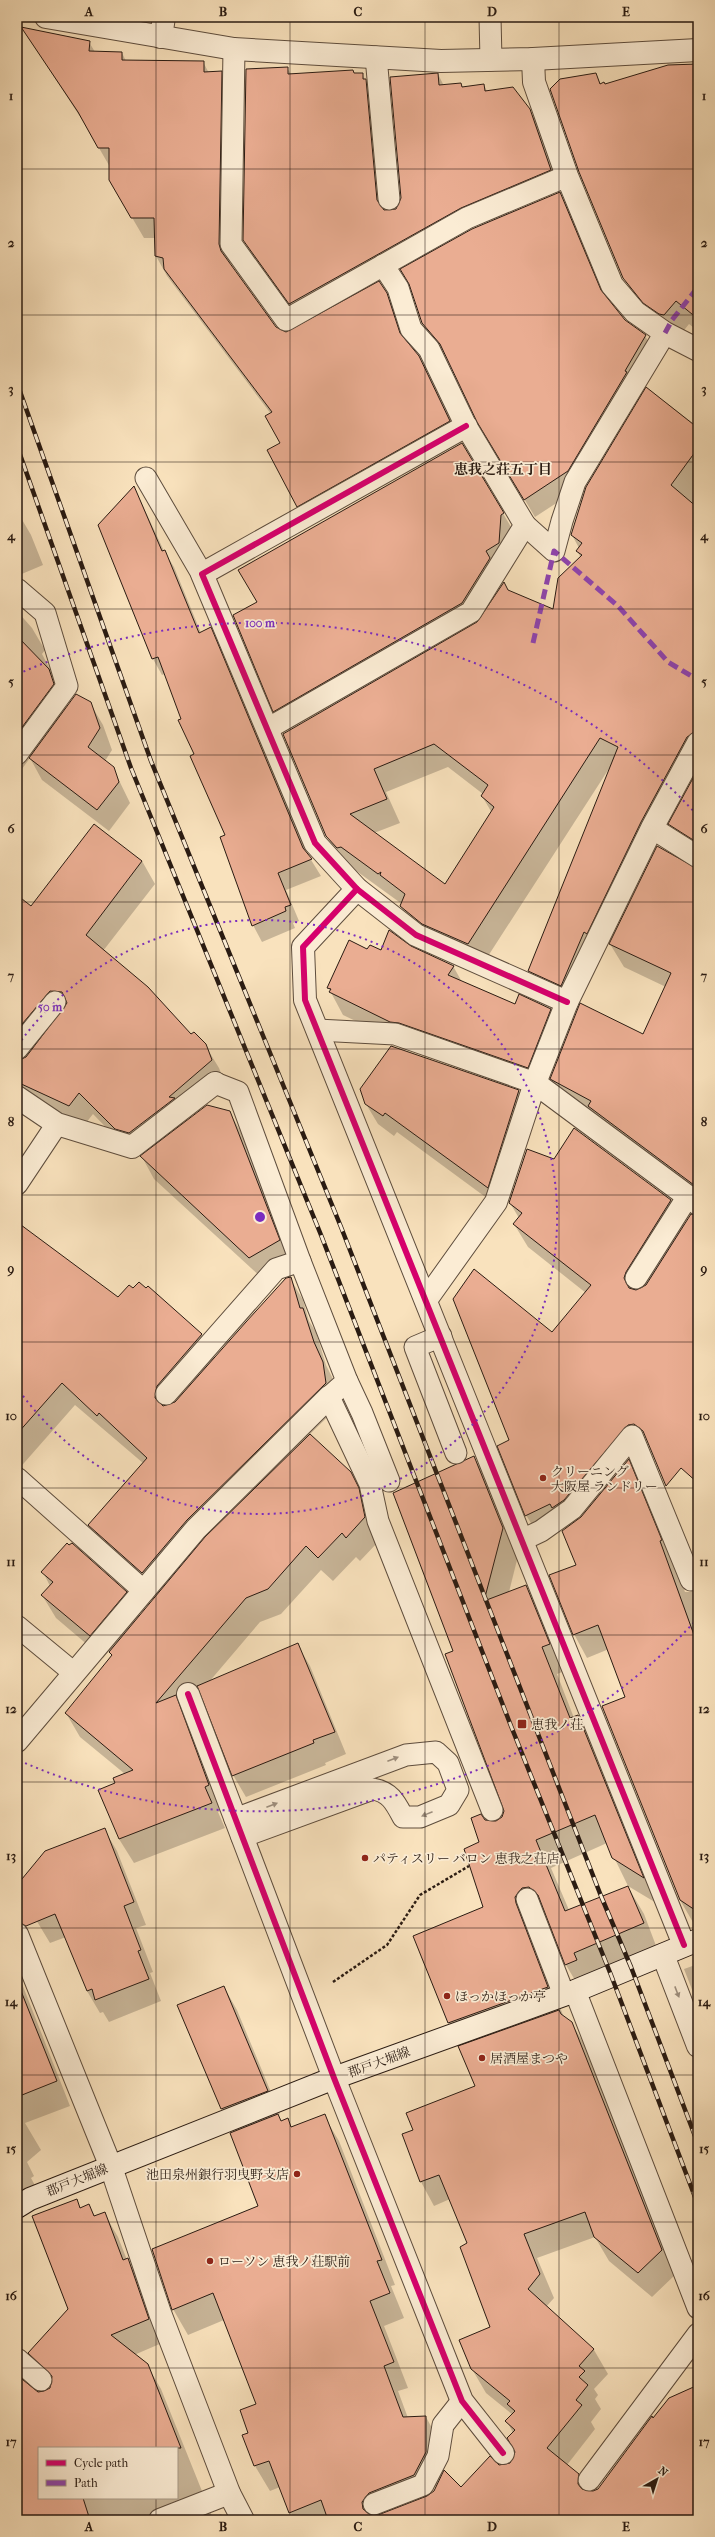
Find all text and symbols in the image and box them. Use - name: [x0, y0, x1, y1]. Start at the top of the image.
- text: A: [84, 4, 94, 19]
- text: B: [219, 4, 228, 19]
- text: C: [354, 4, 363, 19]
- text: D: [487, 4, 497, 19]
- text: E: [622, 4, 630, 19]
- text: 1: [9, 88, 14, 103]
- text: 1: [702, 88, 707, 103]
- text: 2: [8, 235, 15, 250]
- text: 2: [701, 235, 708, 250]
- text: 3: [8, 381, 14, 397]
- text: 3: [701, 381, 707, 397]
- district label: 恵我之荘五丁目: [454, 461, 552, 478]
- text: 4: [6, 528, 16, 544]
- text: 4: [699, 528, 709, 544]
- text: 100 m: [245, 616, 276, 630]
- text: 5: [8, 674, 14, 689]
- text: 5: [701, 674, 707, 689]
- text: 6: [7, 821, 15, 836]
- text: 6: [700, 821, 708, 836]
- text: 7: [7, 968, 15, 983]
- text: 7: [700, 968, 708, 983]
- text: 50 m: [38, 1000, 63, 1014]
- text: 8: [8, 1114, 15, 1129]
- text: 8: [701, 1114, 708, 1129]
- centre of rings: [253, 1210, 267, 1224]
- text: 9: [7, 1261, 15, 1277]
- text: 9: [700, 1261, 708, 1277]
- text: 10: [5, 1408, 17, 1423]
- text: 10: [698, 1408, 710, 1423]
- place label: クリーニング 大阪屋 ランドリー: [551, 1464, 658, 1494]
- marker: クリーニング 大阪屋 ランドリー: [538, 1473, 548, 1483]
- text: 11: [6, 1554, 16, 1569]
- text: 11: [699, 1554, 709, 1569]
- text: 12: [5, 1701, 17, 1716]
- text: 12: [698, 1701, 710, 1716]
- place label: 恵我ノ荘: [531, 1717, 583, 1732]
- marker: 恵我ノ荘: [516, 1718, 528, 1730]
- one-way arrow: [388, 1756, 400, 1762]
- one-way arrow: [266, 1802, 278, 1808]
- one-way arrow: [421, 1812, 433, 1818]
- text: 13: [6, 1848, 16, 1864]
- text: 13: [699, 1848, 709, 1864]
- place label: パティスリー バロン 恵我之荘店: [373, 1851, 560, 1866]
- marker: パティスリー バロン 恵我之荘店: [360, 1853, 370, 1863]
- one-way arrow: [675, 1986, 681, 1998]
- place label: ほっかほっか亭: [455, 1989, 546, 2004]
- marker: ほっかほっか亭: [442, 1991, 452, 2001]
- text: 14: [5, 1994, 18, 2010]
- text: 14: [698, 1994, 711, 2010]
- street label: 郡戸大堀線: [346, 2044, 412, 2080]
- place label: 居酒屋まつや: [490, 2051, 568, 2066]
- marker: 居酒屋まつや: [477, 2053, 487, 2063]
- text: 15: [6, 2141, 16, 2156]
- text: 15: [699, 2141, 709, 2156]
- street label: 郡戸大堀線: [44, 2161, 110, 2199]
- place label: 池田泉州銀行羽曳野支店: [146, 2167, 289, 2182]
- marker: 池田泉州銀行羽曳野支店: [292, 2169, 302, 2179]
- place label: ローソン 恵我ノ荘駅前: [218, 2254, 350, 2269]
- marker: ローソン 恵我ノ荘駅前: [205, 2256, 215, 2266]
- text: 16: [5, 2288, 18, 2303]
- text: 16: [698, 2288, 711, 2303]
- text: 17: [6, 2434, 17, 2449]
- text: 17: [699, 2434, 710, 2449]
- legend: [38, 2447, 178, 2499]
- text: Cycle path: [74, 2456, 129, 2470]
- north arrow: [637, 2459, 677, 2499]
- text: N: [656, 2464, 671, 2480]
- text: Path: [74, 2476, 98, 2490]
- text: A: [84, 2519, 94, 2534]
- text: B: [219, 2519, 228, 2534]
- text: C: [354, 2519, 363, 2534]
- text: D: [487, 2519, 497, 2534]
- text: E: [622, 2519, 630, 2534]

